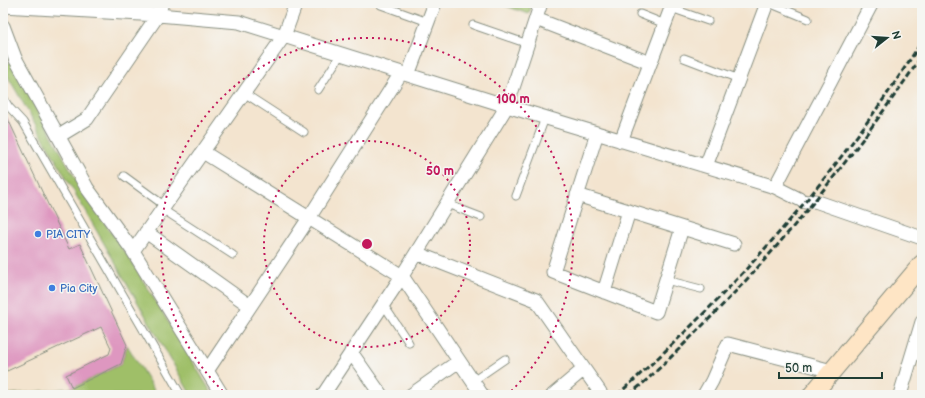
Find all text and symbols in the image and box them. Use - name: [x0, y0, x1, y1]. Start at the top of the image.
- north arrow: [867, 18, 907, 58]
- text: N: [889, 29, 904, 41]
- text: 100 m: [496, 92, 530, 107]
- text: 50 m: [426, 164, 454, 179]
- place label: PIA CITY: [46, 228, 91, 241]
- marker: PIA CITY: [33, 229, 43, 239]
- centre of rings: [360, 237, 374, 251]
- place label: Pia City: [60, 282, 97, 295]
- marker: Pia City: [47, 283, 57, 293]
- scale bar: [779, 354, 882, 380]
- text: 50 m: [785, 361, 812, 376]

